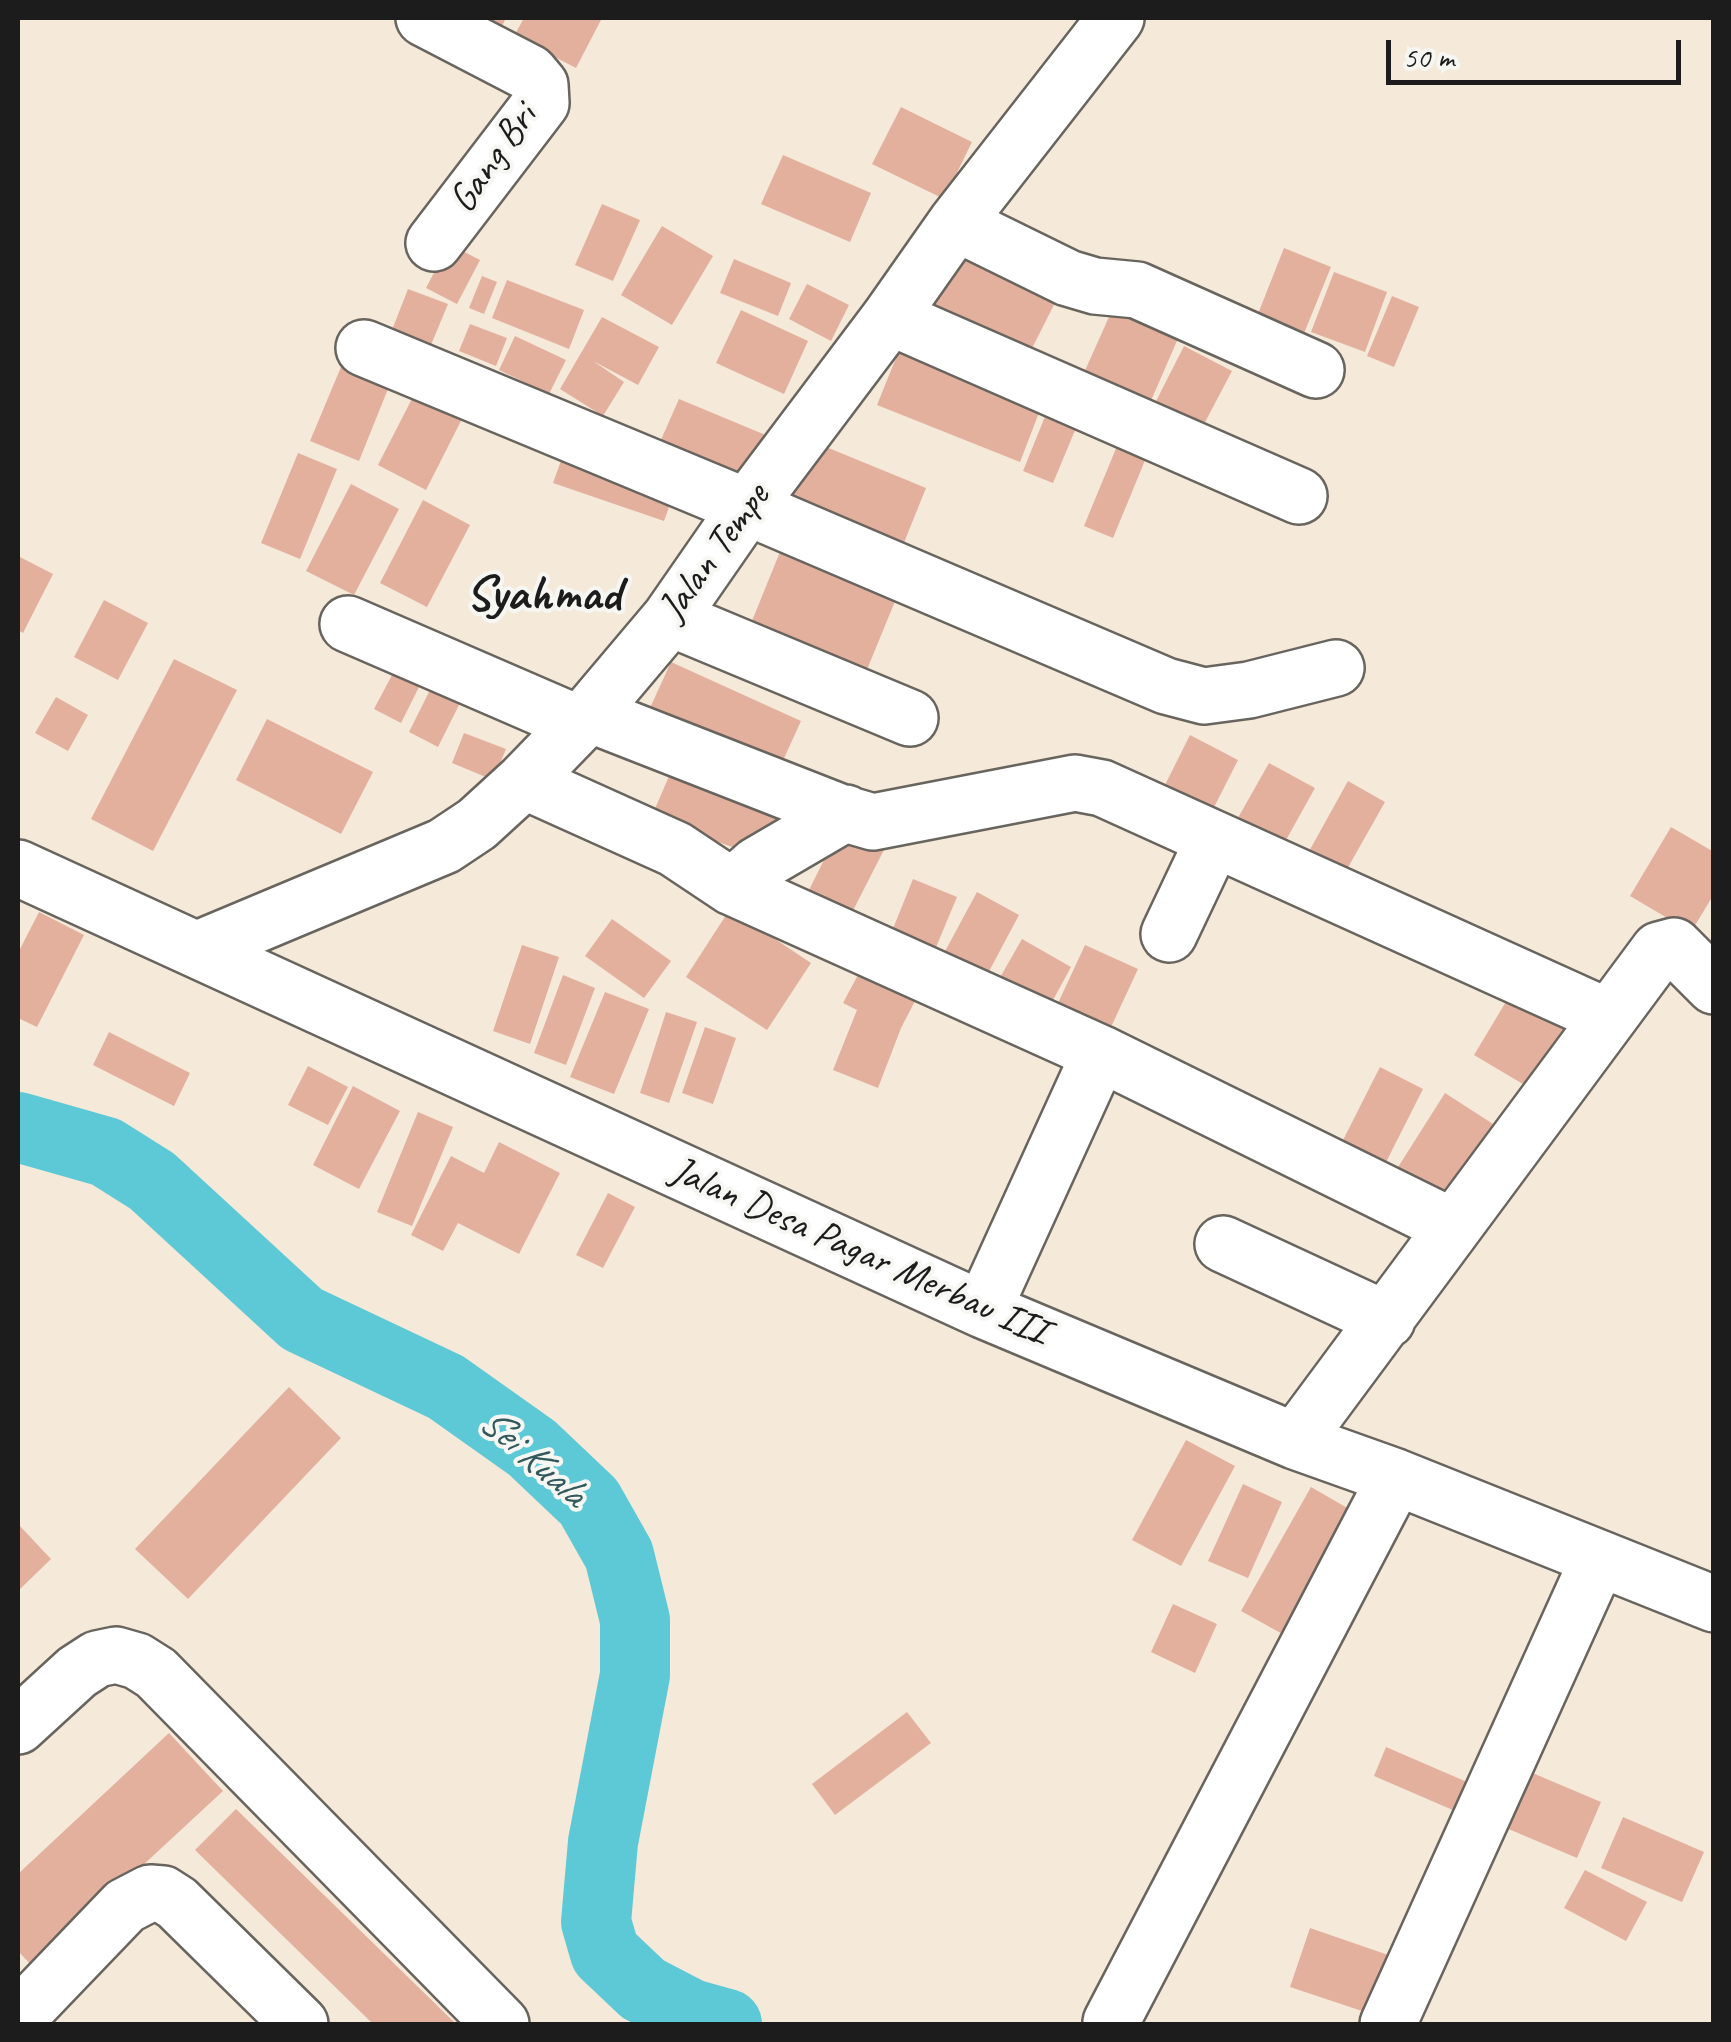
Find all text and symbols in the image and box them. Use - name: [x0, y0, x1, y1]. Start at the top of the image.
- scale bar: [1391, 20, 1686, 82]
- text: 50 m: [1403, 38, 1454, 76]
- street label: Gang Bri: [439, 95, 549, 223]
- street label: Jalan Tempe: [649, 475, 781, 631]
- district label: Syahmad: [465, 566, 621, 626]
- street label: Jalan Desa Pagar Merbau III: [663, 1147, 1055, 1357]
- water label: Sei Kuala: [468, 1398, 596, 1518]

